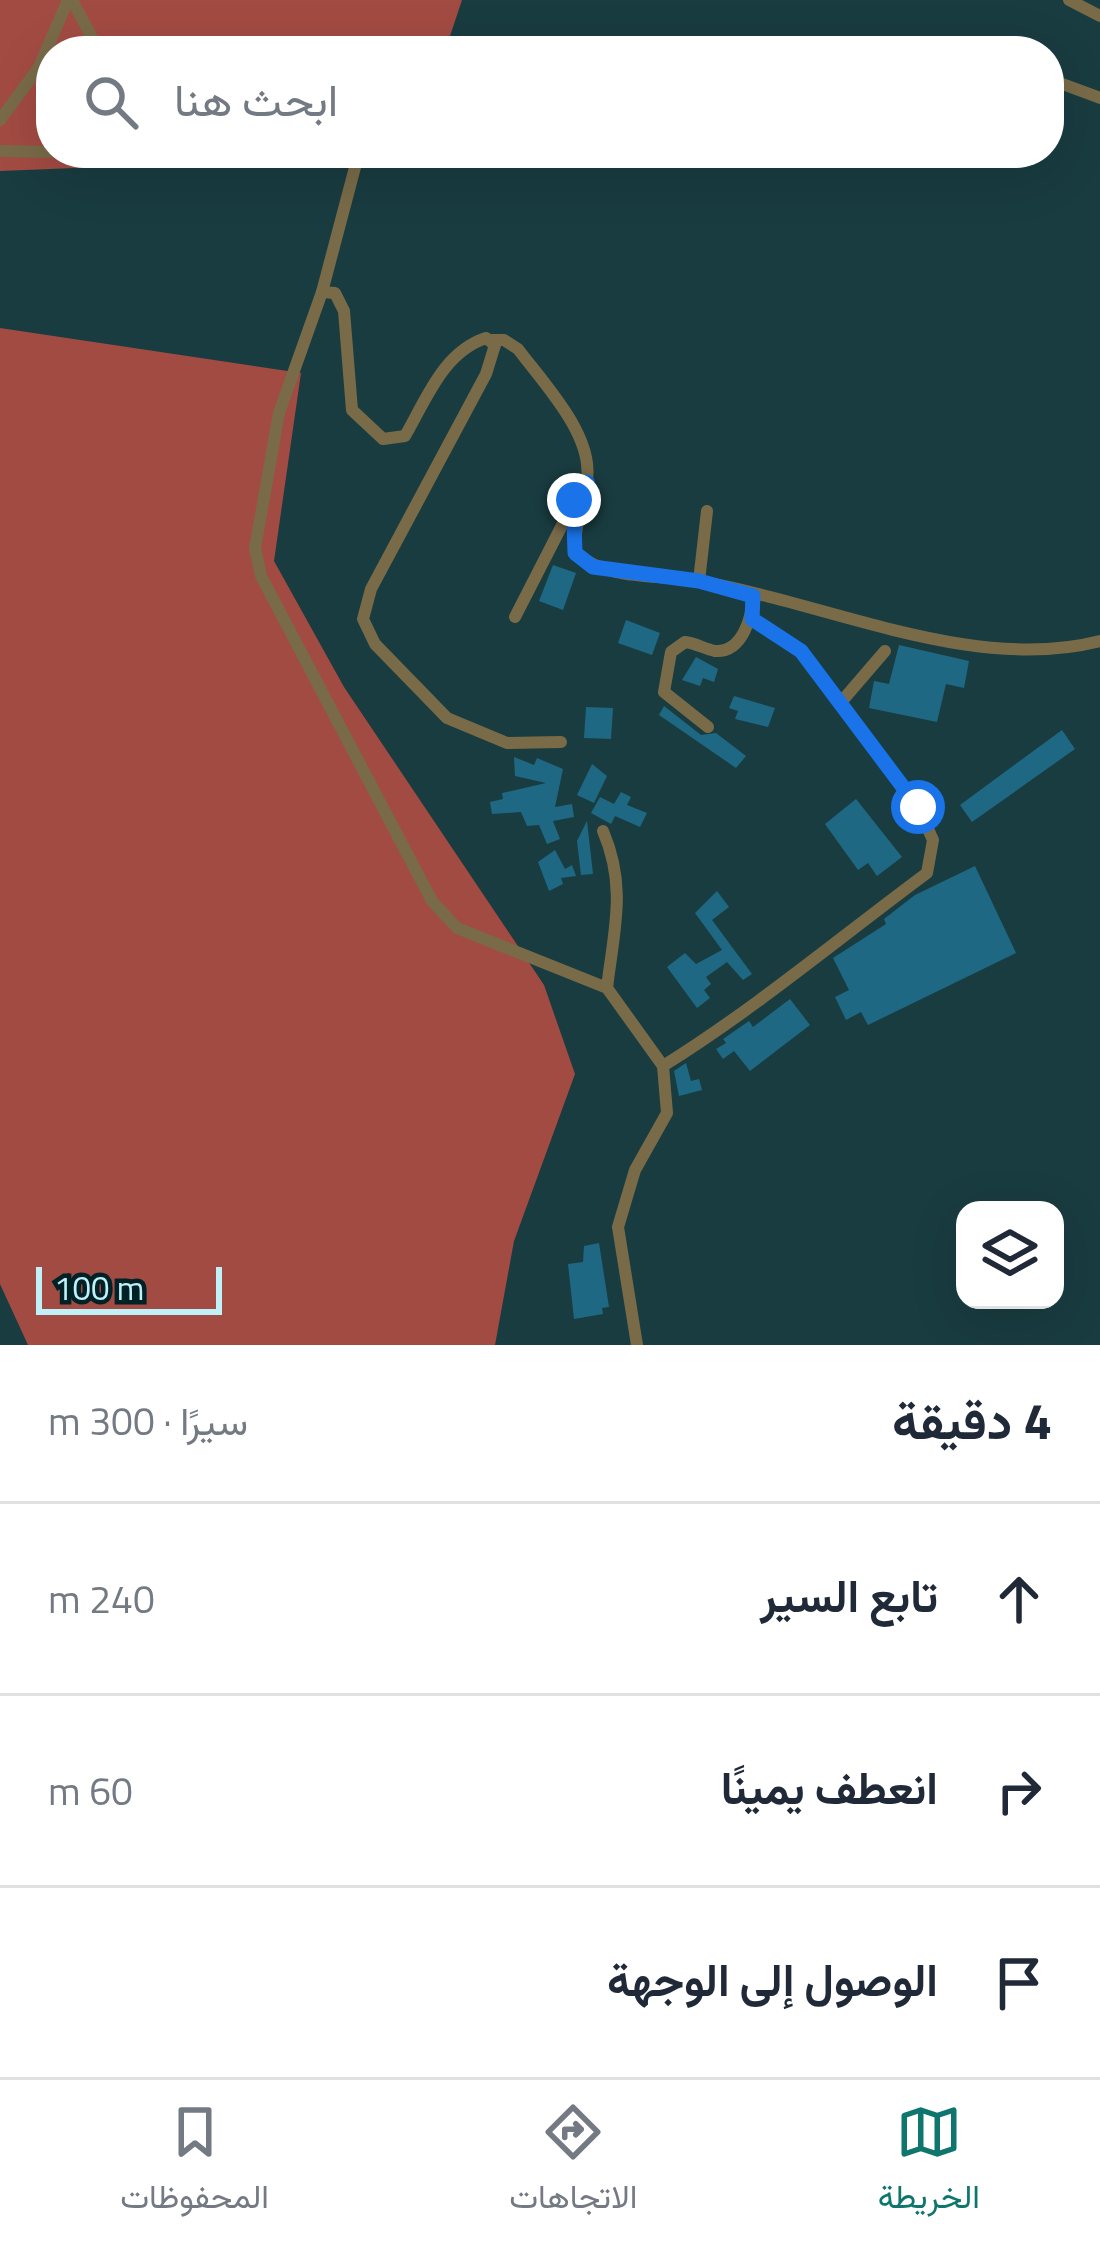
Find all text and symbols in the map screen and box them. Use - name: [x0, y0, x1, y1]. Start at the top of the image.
- search box: [36, 36, 1064, 168]
- text: ابحث هنا: [174, 65, 338, 133]
- icon: search: [78, 69, 144, 135]
- route end: [547, 473, 601, 527]
- route start: [891, 780, 945, 834]
- map controls: [956, 1201, 1064, 1309]
- button: layers: [956, 1201, 1064, 1309]
- scale bar: [36, 1261, 222, 1314]
- text: 100 m: [54, 1263, 144, 1313]
- text: 4 دقيقة: [892, 1381, 1052, 1459]
- text: سيرًا · 300 m: [48, 1391, 248, 1450]
- text: تابع السير: [760, 1561, 938, 1629]
- icon: ahead: [986, 1566, 1052, 1632]
- text: 240 m: [48, 1569, 155, 1628]
- text: انعطف يمينًا: [721, 1753, 938, 1821]
- icon: right: [986, 1758, 1052, 1824]
- text: 60 m: [48, 1761, 133, 1820]
- text: الوصول إلى الوجهة: [607, 1945, 938, 2013]
- icon: arrive: [986, 1950, 1052, 2016]
- tab: المحفوظات: [120, 2099, 269, 2226]
- tab: الاتجاهات: [509, 2099, 637, 2226]
- tab: الخريطة: [878, 2099, 980, 2226]

